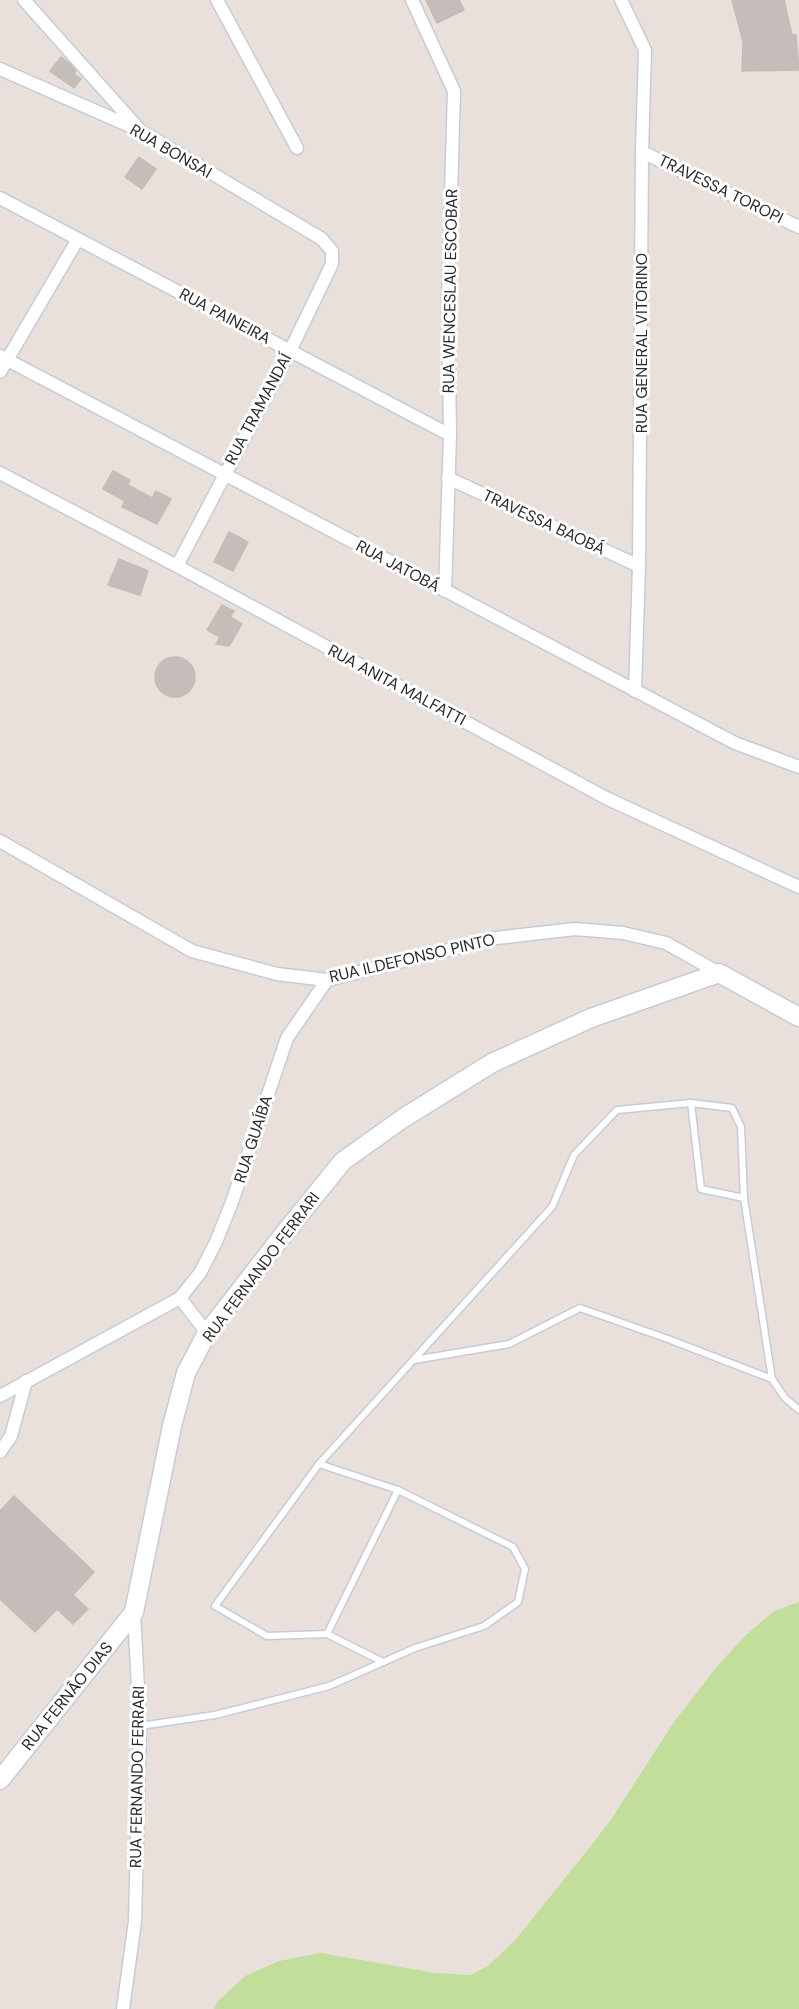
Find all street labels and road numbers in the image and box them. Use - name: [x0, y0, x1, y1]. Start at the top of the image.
- street label: RUA BONSAI: [126, 119, 216, 183]
- street label: TRAVESSA TOROPI: [655, 150, 787, 228]
- street label: RUA WENCESLAU ESCOBAR: [438, 188, 462, 394]
- street label: RUA GENERAL VITORINO: [631, 253, 652, 433]
- street label: RUA PAINEIRA: [176, 283, 275, 349]
- street label: RUA TRAMANDAÍ: [220, 349, 296, 468]
- street label: TRAVESSA BAOBÁ: [479, 484, 609, 560]
- street label: RUA JATOBÁ: [352, 535, 444, 597]
- street label: RUA ANITA MALFATTI: [324, 640, 470, 730]
- street label: RUA ILDEFONSO PINTO: [327, 929, 497, 987]
- street label: RUA GUAÍBA: [229, 1092, 277, 1186]
- street label: RUA FERNANDO FERRARI: [198, 1188, 324, 1346]
- street label: RUA FERNÃO DIAS: [17, 1637, 117, 1755]
- street label: RUA FERNANDO FERRARI: [125, 1686, 149, 1868]

